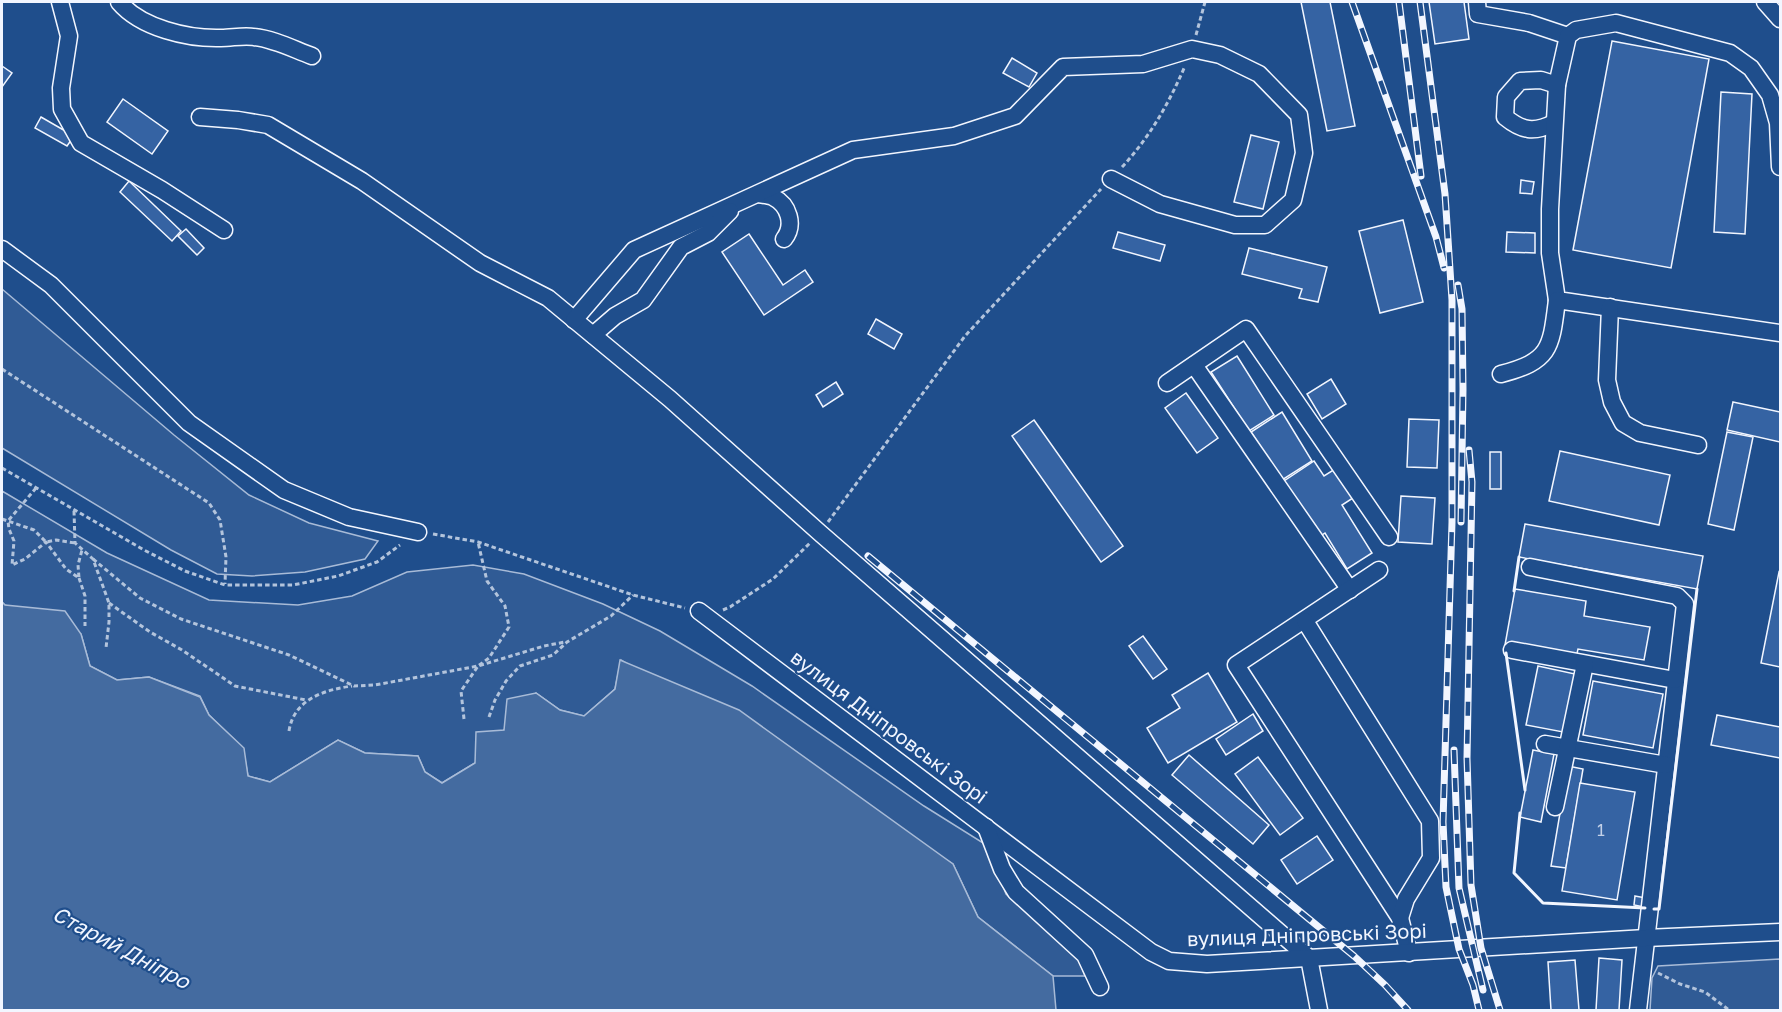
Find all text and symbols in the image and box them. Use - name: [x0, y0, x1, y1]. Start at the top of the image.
- street label: вулиця Дніпровські Зорі: [787, 644, 993, 808]
- house number: 1: [1597, 820, 1605, 840]
- water label: Старий Дніпро: [48, 900, 196, 995]
- street label: вулиця Дніпровські Зорі: [1187, 918, 1427, 950]

